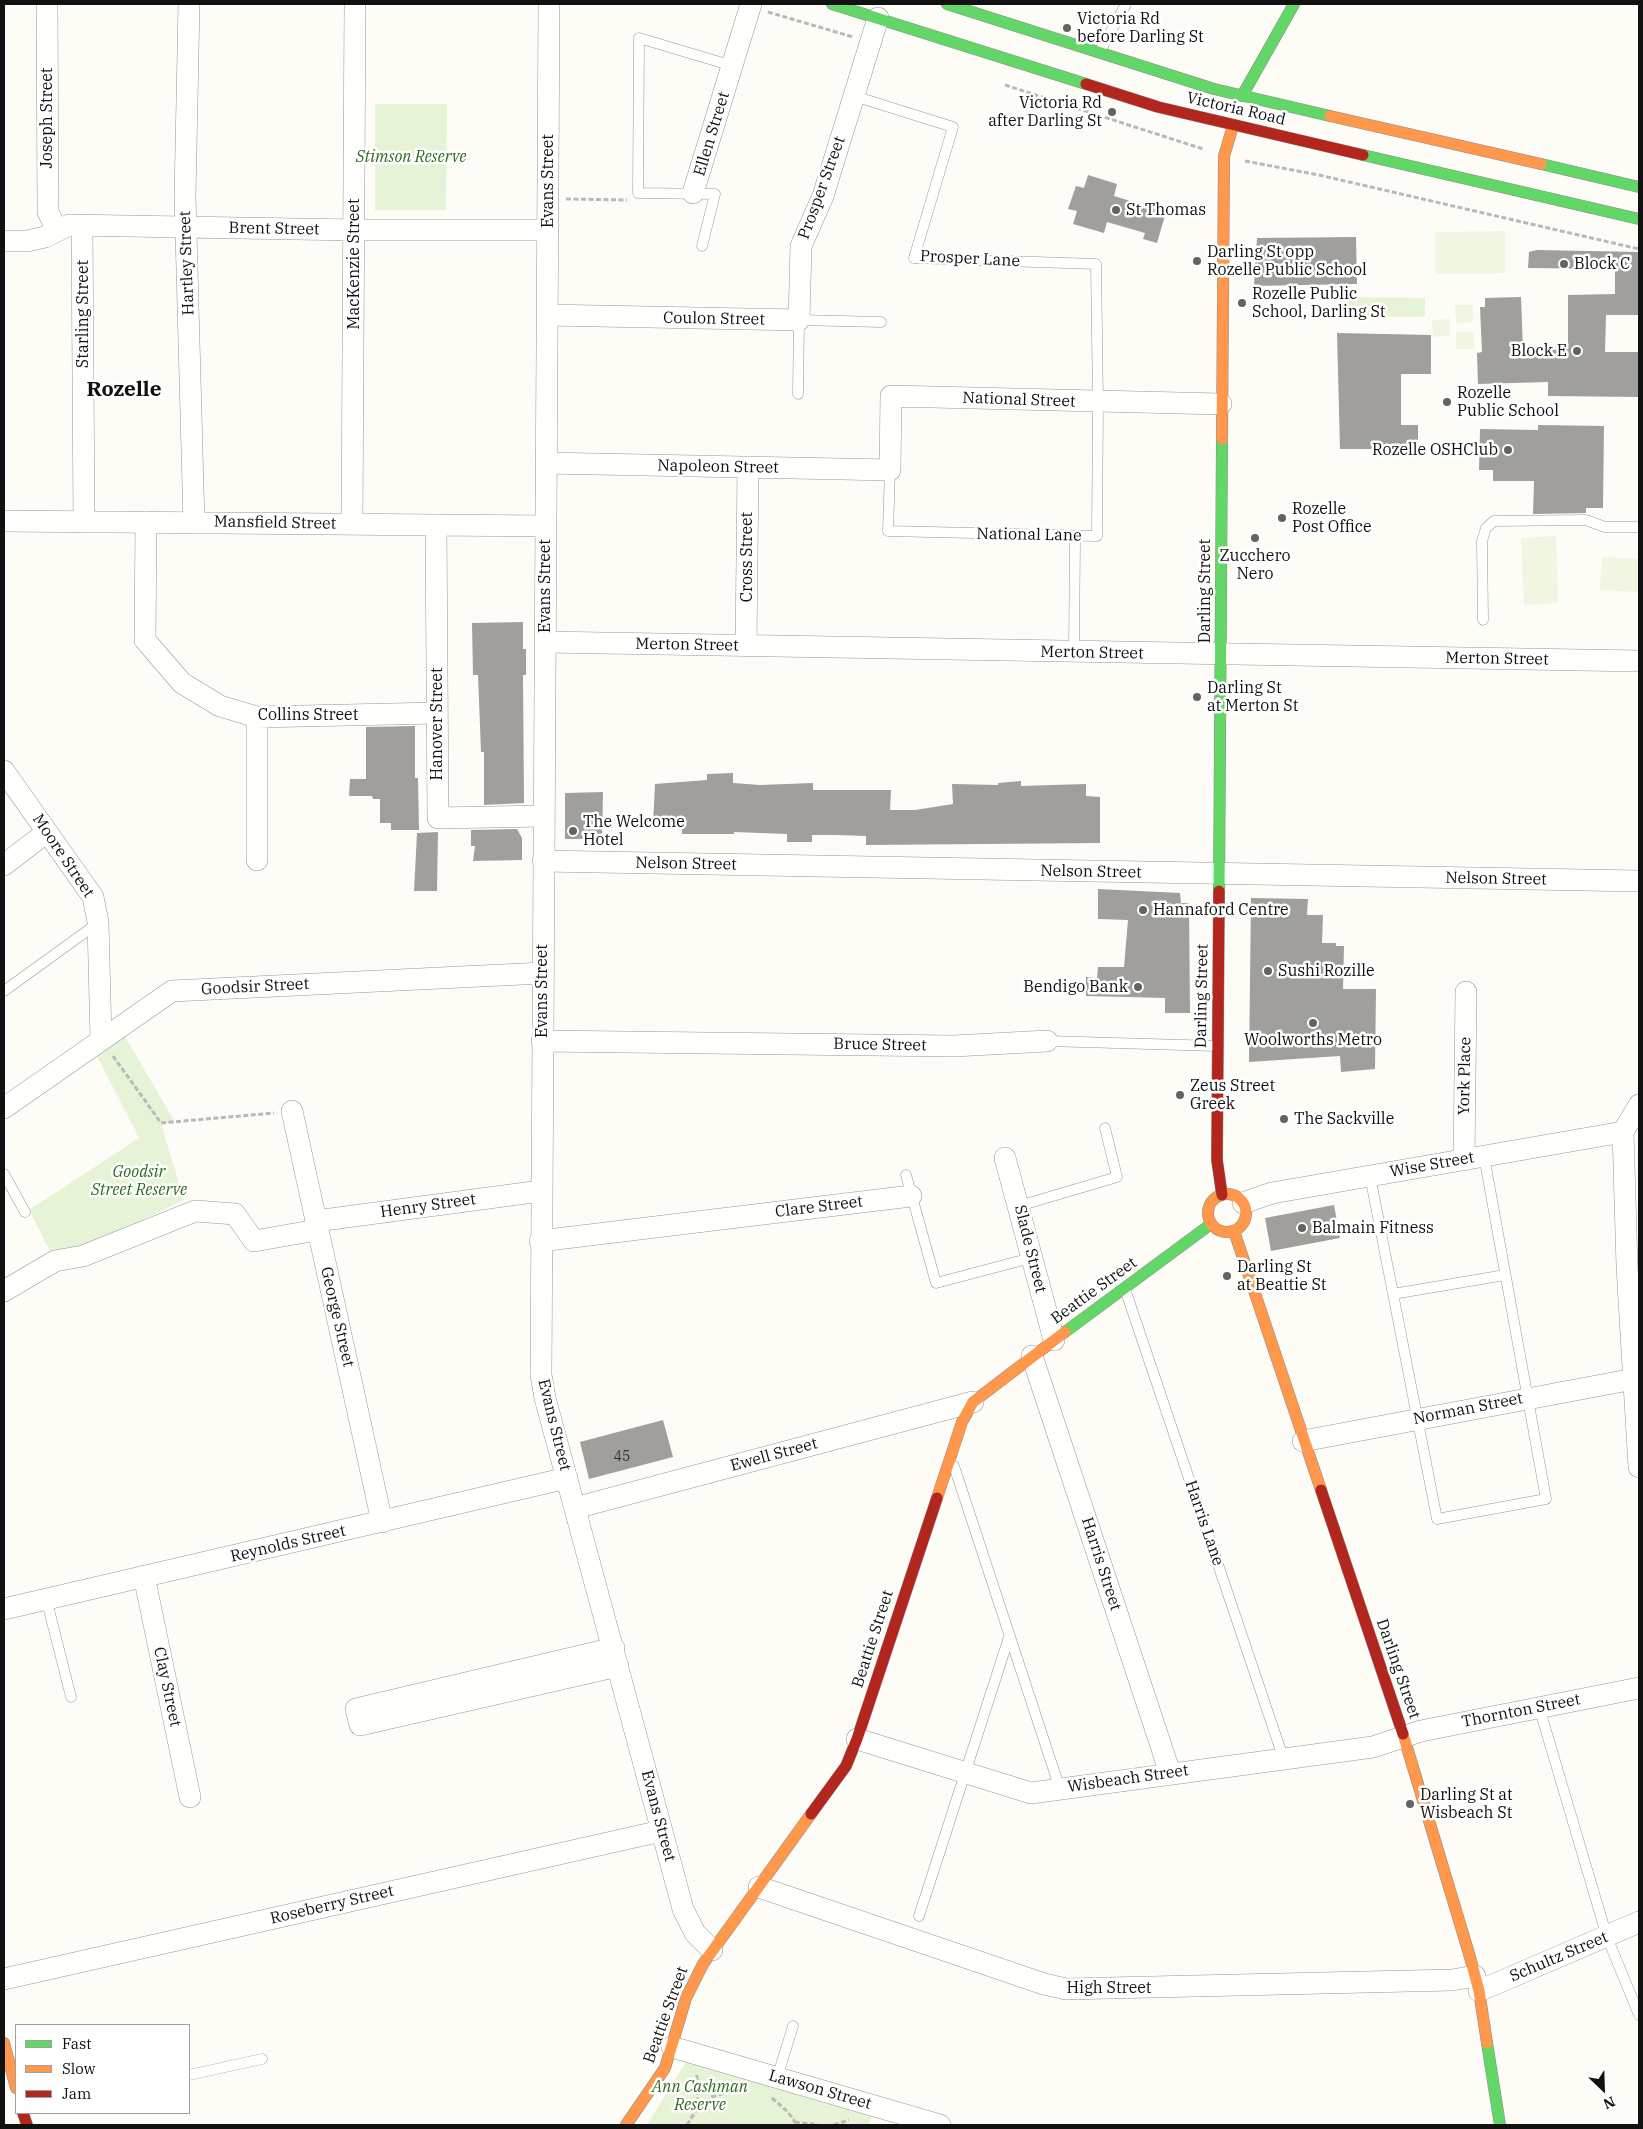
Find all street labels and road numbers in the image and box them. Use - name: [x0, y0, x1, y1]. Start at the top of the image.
- street label: Joseph Street: [37, 67, 57, 169]
- street label: Victoria Road: [1185, 88, 1287, 130]
- street label: Ellen Street: [690, 89, 734, 179]
- street label: Evans Street: [538, 134, 558, 228]
- street label: Prosper Street: [795, 134, 849, 242]
- street label: MacKenzie Street: [344, 198, 364, 330]
- street label: Hartley Street: [176, 210, 198, 316]
- street label: Brent Street: [228, 219, 320, 239]
- street label: Prosper Lane: [919, 247, 1021, 271]
- street label: Starling Street: [73, 260, 93, 368]
- street label: Coulon Street: [663, 309, 765, 329]
- street label: National Street: [962, 388, 1076, 412]
- street label: Napoleon Street: [657, 456, 779, 478]
- street label: Mansfield Street: [214, 512, 336, 534]
- street label: Cross Street: [737, 512, 757, 602]
- street label: National Lane: [976, 524, 1082, 546]
- street label: Evans Street: [535, 539, 555, 633]
- street label: Darling Street: [1195, 539, 1215, 643]
- street label: Merton Street: [635, 634, 739, 656]
- street label: Merton Street: [1040, 642, 1144, 664]
- street label: Merton Street: [1445, 648, 1549, 670]
- street label: Hanover Street: [427, 667, 447, 781]
- street label: Collins Street: [258, 705, 358, 725]
- street label: Moore Street: [28, 811, 98, 901]
- street label: Nelson Street: [635, 854, 737, 874]
- street label: Nelson Street: [1040, 862, 1142, 882]
- street label: Nelson Street: [1445, 869, 1547, 889]
- street label: Evans Street: [532, 944, 552, 1038]
- street label: Darling Street: [1191, 944, 1213, 1048]
- street label: Goodsir Street: [200, 975, 310, 999]
- street label: Bruce Street: [833, 1035, 927, 1055]
- street label: York Place: [1455, 1037, 1475, 1115]
- street label: Wise Street: [1388, 1148, 1476, 1182]
- street label: Henry Street: [379, 1190, 477, 1222]
- street label: Clare Street: [774, 1192, 864, 1222]
- street label: Slade Street: [1010, 1203, 1050, 1295]
- street label: Beattie Street: [1047, 1253, 1141, 1329]
- street label: George Street: [316, 1265, 358, 1369]
- street label: Evans Street: [533, 1377, 575, 1473]
- street label: Norman Street: [1412, 1389, 1524, 1429]
- street label: Ewell Street: [728, 1434, 820, 1476]
- street label: Harris Lane: [1180, 1478, 1228, 1568]
- street label: Harris Street: [1077, 1515, 1125, 1613]
- street label: Reynolds Street: [228, 1521, 348, 1567]
- street label: Beattie Street: [848, 1588, 898, 1690]
- street label: Darling Street: [1372, 1616, 1424, 1722]
- street label: Clay Street: [149, 1645, 185, 1729]
- street label: Thornton Street: [1460, 1690, 1582, 1732]
- street label: Wisbeach Street: [1066, 1761, 1190, 1797]
- street label: Evans Street: [637, 1768, 679, 1864]
- street label: Roseberry Street: [268, 1881, 396, 1929]
- street label: Schultz Street: [1507, 1928, 1611, 1986]
- street label: Beattie Street: [640, 1964, 692, 2066]
- street label: High Street: [1067, 1978, 1151, 1998]
- street label: Lawson Street: [766, 2066, 874, 2114]

